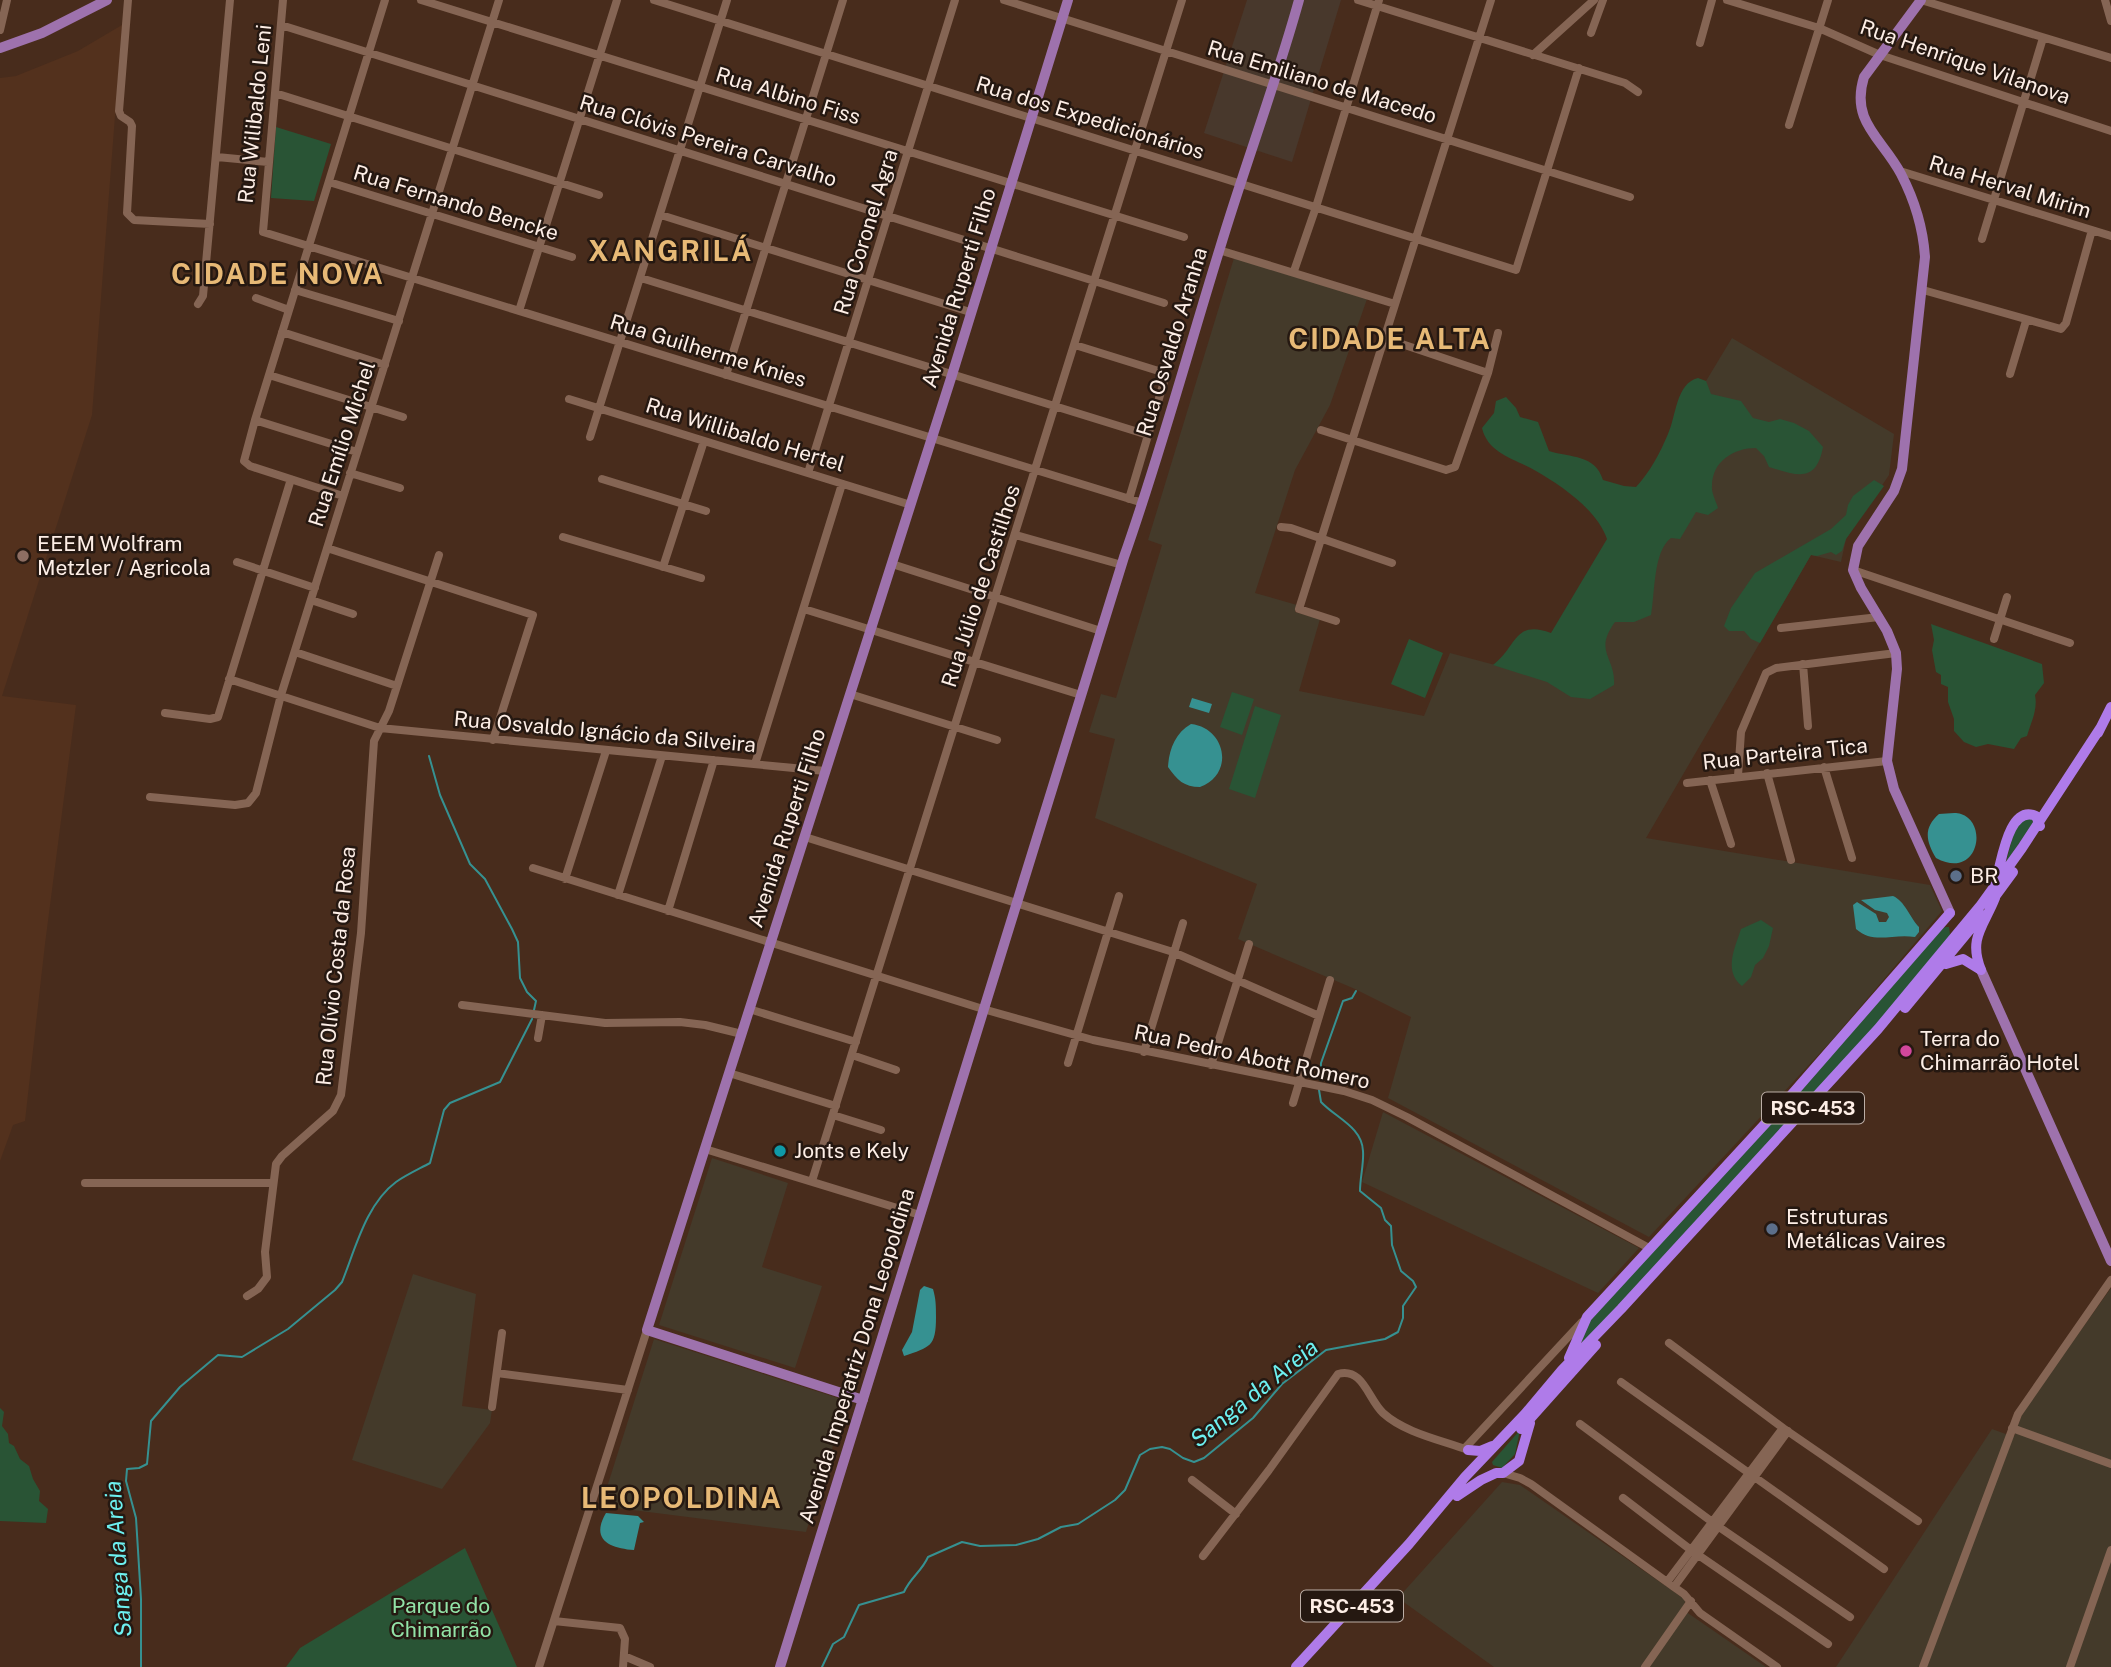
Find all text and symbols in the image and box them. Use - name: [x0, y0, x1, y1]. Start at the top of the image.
- street label: Rua Henrique Vilanova: [1857, 14, 2073, 109]
- street label: Rua Wilibaldo Leni: [233, 23, 276, 205]
- street label: Rua Emiliano de Macedo: [1205, 35, 1440, 128]
- street label: Rua Albino Fiss: [713, 62, 863, 129]
- street label: Rua dos Expedicionários: [973, 71, 1207, 164]
- street label: Rua Clóvis Pereira Carvalho: [576, 89, 840, 192]
- street label: Rua Coronel Agra: [828, 146, 903, 318]
- street label: Rua Herval Mirim: [1926, 150, 2094, 223]
- street label: Rua Fernando Bencke: [351, 159, 562, 246]
- street label: Avenida Ruperti Filho: [916, 185, 1001, 391]
- district label: XANGRILÁ: [589, 234, 753, 267]
- street label: Rua Osvaldo Aranha: [1131, 244, 1212, 439]
- district label: CIDADE NOVA: [171, 257, 385, 290]
- street label: Rua Guilherme Knies: [607, 309, 809, 392]
- district label: CIDADE ALTA: [1288, 322, 1492, 355]
- street label: Rua Emílio Michel: [303, 358, 380, 530]
- street label: Rua Willibaldo Hertel: [643, 392, 848, 477]
- street label: Rua Júlio de Castilhos: [936, 481, 1025, 690]
- place label: EEEM Wolfram Metzler / Agricola: [37, 531, 211, 580]
- marker: EEEM Wolfram Metzler / Agricola: [15, 548, 31, 564]
- street label: Rua Osvaldo Ignácio da Silveira: [453, 706, 757, 757]
- street label: Avenida Ruperti Filho: [743, 725, 830, 930]
- street label: Rua Parteira Tica: [1701, 732, 1869, 775]
- street label: Rua Olívio Costa da Rosa: [311, 845, 361, 1087]
- place label: BR: [1970, 863, 1998, 888]
- marker: BR: [1948, 868, 1964, 884]
- street label: Rua Pedro Abott Romero: [1132, 1019, 1372, 1094]
- place label: Terra do Chimarrão Hotel: [1920, 1026, 2080, 1075]
- marker: Terra do Chimarrão Hotel: [1898, 1043, 1914, 1059]
- road number: RSC-453: [1762, 1092, 1864, 1124]
- place label: Jonts e Kely: [794, 1138, 909, 1163]
- marker: Jonts e Kely: [772, 1143, 788, 1159]
- street label: Avenida Imperatriz Dona Leopoldina: [793, 1185, 920, 1527]
- place label: Estruturas Metálicas Vaires: [1786, 1204, 1946, 1253]
- marker: Estruturas Metálicas Vaires: [1764, 1221, 1780, 1237]
- water label: Sanga da Areia: [1184, 1333, 1323, 1452]
- water label: Sanga da Areia: [99, 1480, 136, 1638]
- district label: LEOPOLDINA: [581, 1481, 783, 1514]
- road number: RSC-453: [1301, 1590, 1403, 1622]
- park label: Parque do Chimarrão: [390, 1593, 492, 1642]

